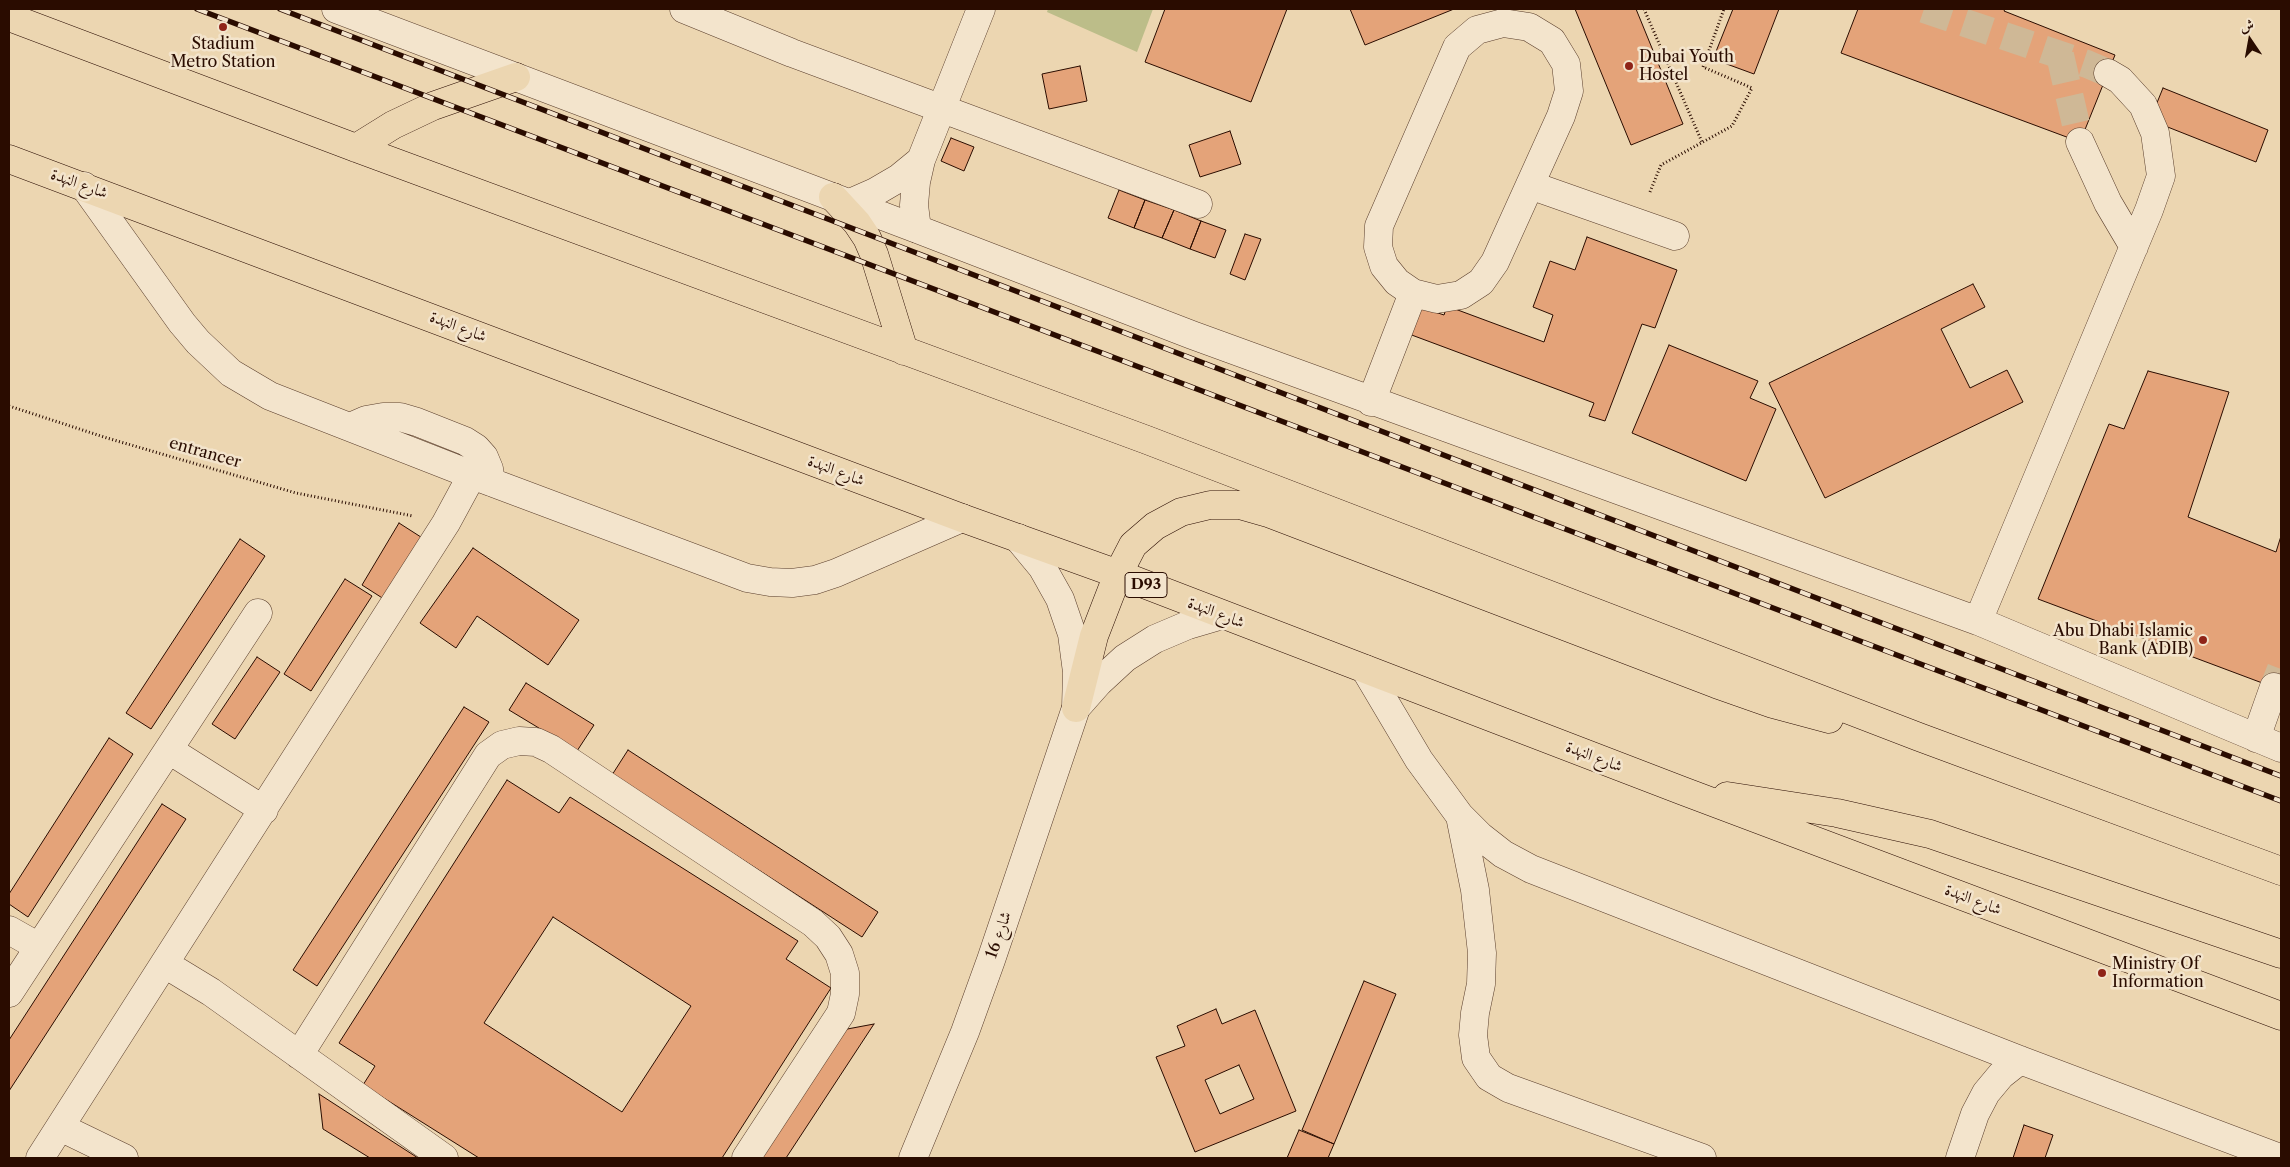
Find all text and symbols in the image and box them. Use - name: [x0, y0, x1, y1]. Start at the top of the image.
- north arrow: [2225, 15, 2275, 65]
- text: ش: [2238, 15, 2256, 36]
- marker: Stadium Metro Station: [217, 21, 229, 33]
- place label: Stadium Metro Station: [170, 34, 276, 72]
- place label: Dubai Youth Hostel: [1639, 47, 1734, 85]
- marker: Dubai Youth Hostel: [1623, 60, 1635, 72]
- street label: شارع النهدة: [48, 165, 110, 203]
- street label: شارع النهدة: [427, 307, 489, 347]
- street label: entrancer: [167, 434, 243, 472]
- street label: شارع النهدة: [805, 451, 867, 491]
- road number: D93: [1125, 572, 1167, 598]
- street label: شارع النهدة: [1185, 593, 1247, 633]
- place label: Abu Dhabi Islamic Bank (ADIB): [2053, 621, 2193, 659]
- marker: Abu Dhabi Islamic Bank (ADIB): [2197, 634, 2209, 646]
- street label: شارع النهدة: [1563, 737, 1625, 777]
- street label: شارع النهدة: [1942, 880, 2004, 920]
- street label: شارع 16: [982, 909, 1016, 961]
- place label: Ministry Of Information: [2112, 954, 2204, 992]
- marker: Ministry Of Information: [2096, 967, 2108, 979]

